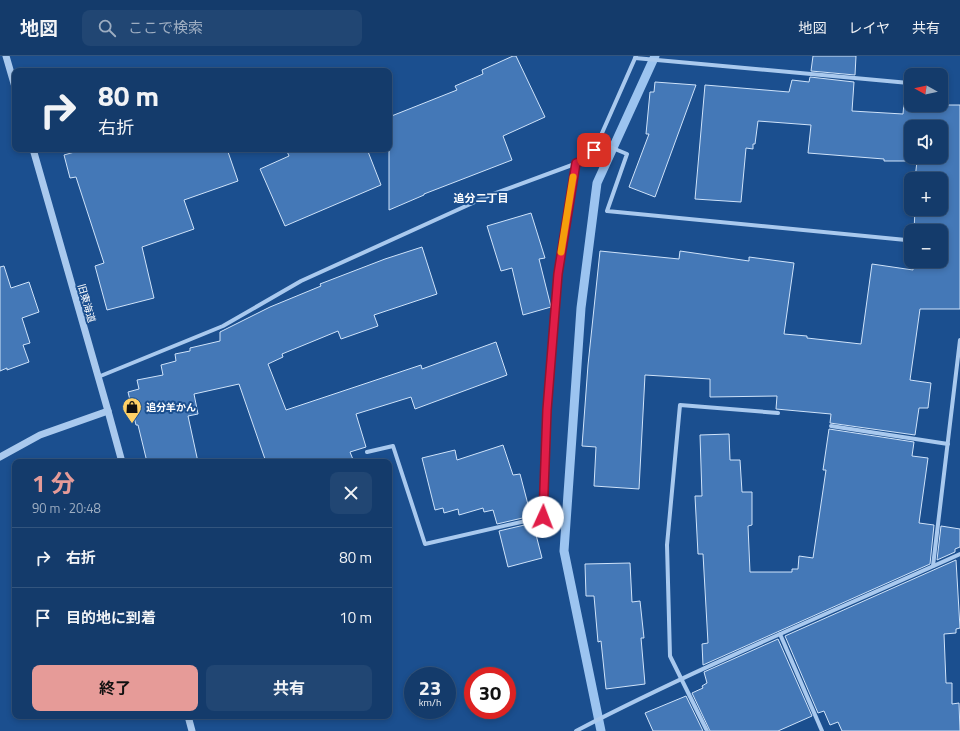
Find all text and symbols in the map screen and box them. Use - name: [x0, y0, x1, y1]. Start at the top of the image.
- search box: [82, 10, 362, 46]
- text: 地図: [20, 13, 58, 42]
- text: ここで検索: [128, 16, 203, 39]
- icon: search: [96, 17, 118, 39]
- text: 地図: [798, 17, 826, 38]
- text: レイヤ: [848, 17, 890, 38]
- text: 共有: [912, 17, 940, 38]
- north arrow: [904, 68, 948, 112]
- map controls: [904, 68, 948, 268]
- text: 80 m: [98, 74, 159, 117]
- icon: right: [32, 84, 84, 136]
- text: 右折: [98, 114, 134, 141]
- button: sound: [904, 120, 948, 164]
- pin: [577, 133, 611, 167]
- icon: arrive: [583, 139, 605, 161]
- button: +: [904, 172, 948, 216]
- district label: 追分二丁目: [454, 190, 509, 206]
- button: −: [904, 224, 948, 268]
- street label: 旧東海道: [74, 282, 99, 324]
- shop icon: 追分羊かん: [121, 396, 143, 424]
- place label: 追分羊かん: [146, 400, 196, 415]
- text: 1 分: [32, 465, 75, 501]
- button: close: [330, 472, 372, 514]
- position arrow: [522, 496, 564, 538]
- text: 90 m · 20:48: [32, 498, 101, 518]
- text: 右折: [66, 546, 96, 569]
- text: 80 m: [339, 546, 372, 569]
- icon: right: [32, 547, 54, 569]
- text: 目的地に到着: [66, 606, 156, 629]
- text: 10 m: [339, 606, 372, 629]
- icon: arrive: [32, 607, 54, 629]
- button: 終了: [32, 665, 198, 711]
- button: 共有: [206, 665, 372, 711]
- speed limit sign: 30: [464, 667, 516, 719]
- text: 23: [419, 672, 441, 703]
- text: km/h: [419, 695, 441, 710]

